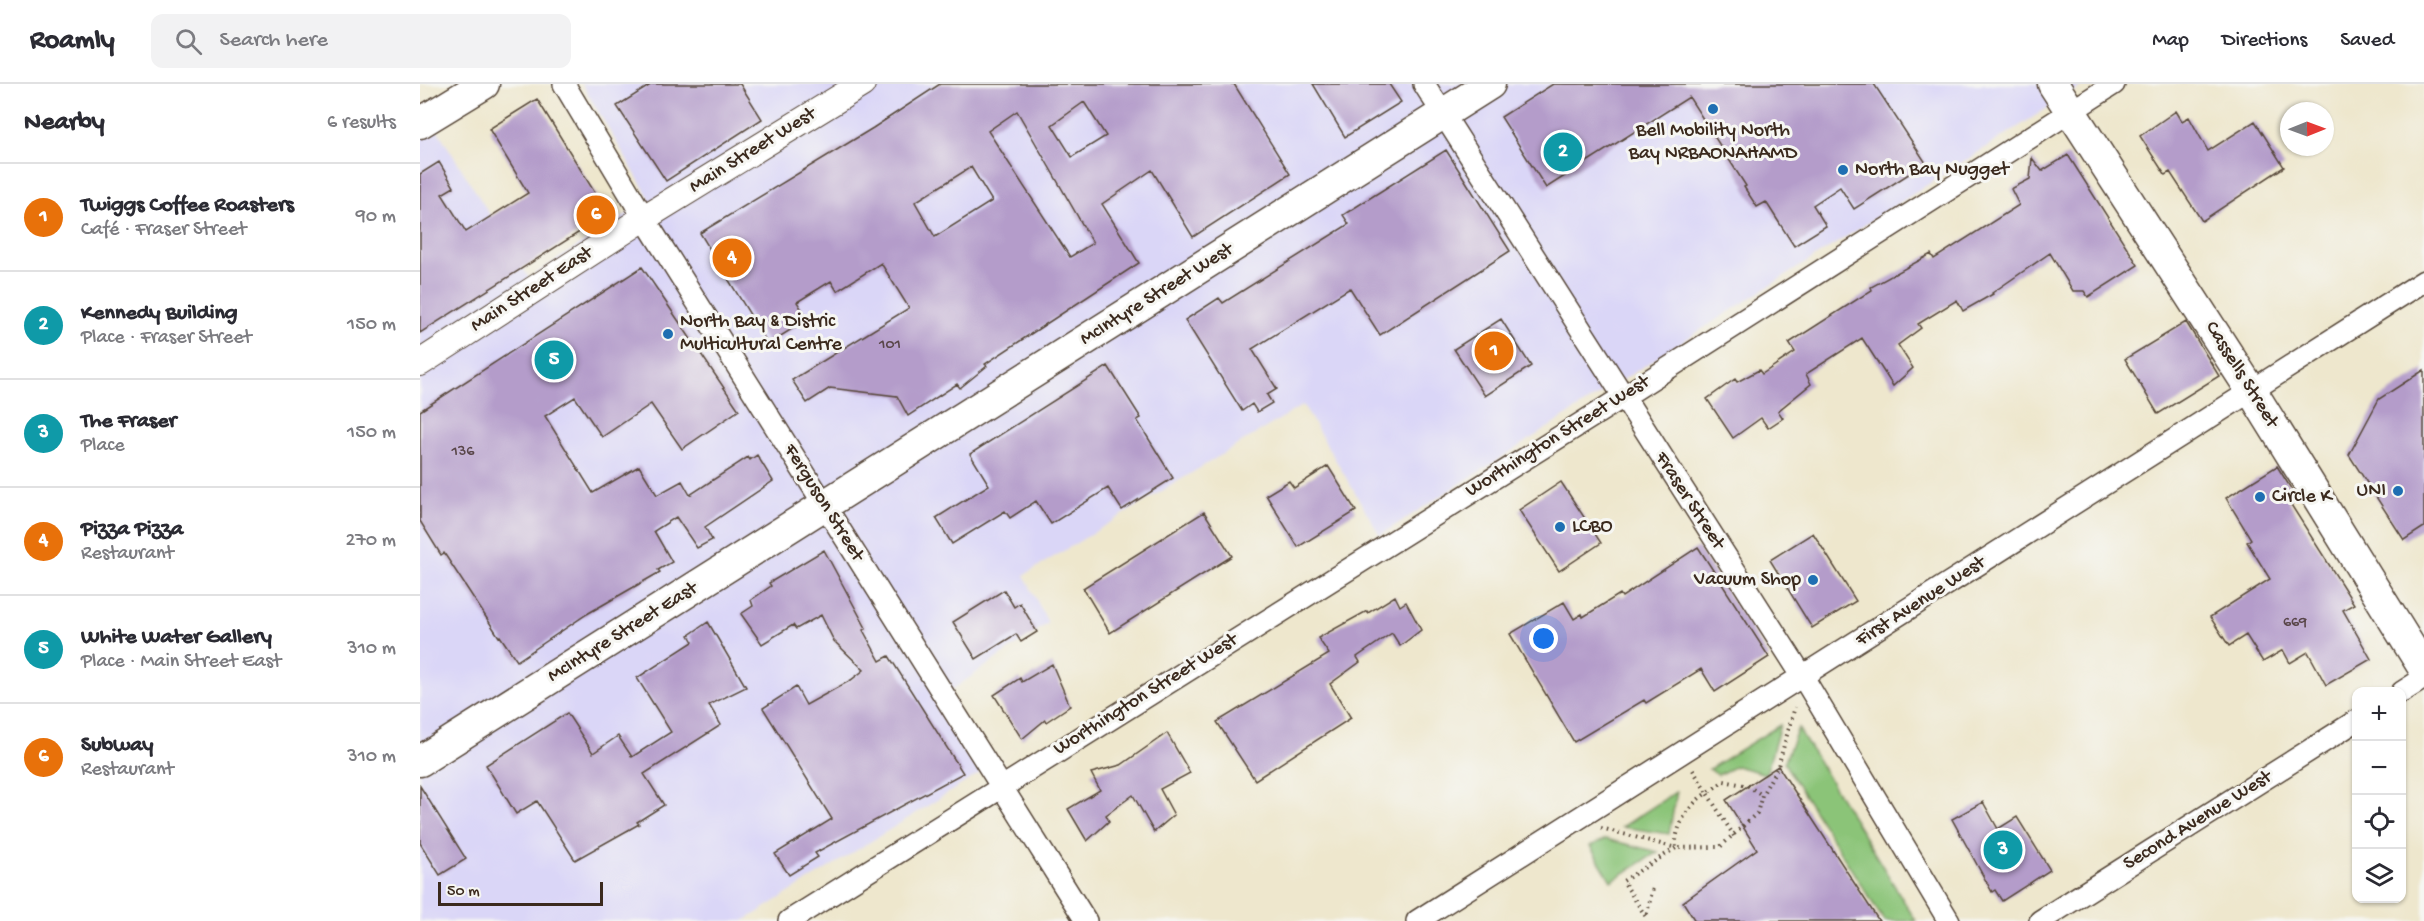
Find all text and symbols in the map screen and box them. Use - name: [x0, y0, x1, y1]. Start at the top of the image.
- search box: [151, 14, 571, 68]
- text: Roamly: [30, 25, 115, 58]
- icon: search: [172, 25, 205, 58]
- text: Search here: [220, 28, 328, 54]
- text: Map: [2152, 29, 2189, 54]
- text: Directions: [2222, 29, 2307, 54]
- text: Saved: [2340, 29, 2394, 54]
- street label: Main Street West: [686, 102, 822, 199]
- marker: Bell Mobility North Bay NRBAONAHAMD: [1706, 102, 1720, 116]
- north arrow: [2280, 102, 2334, 156]
- text: Nearby: [24, 108, 105, 139]
- text: 6 results: [327, 112, 396, 135]
- place label: Bell Mobility North Bay NRBAONAHAMD: [1628, 120, 1798, 166]
- pin: 2: [1544, 130, 1582, 174]
- place label: North Bay Nugget: [1855, 159, 2011, 182]
- marker: North Bay Nugget: [1836, 163, 1850, 177]
- pin: 6: [576, 192, 615, 238]
- text: Twiggs Coffee Roasters: [81, 193, 294, 219]
- text: 1: [39, 206, 48, 229]
- text: 90 m: [356, 206, 396, 229]
- text: Café · Fraser Street: [81, 219, 246, 242]
- pin: 4: [712, 236, 752, 280]
- street label: McIntyre Street West: [1076, 238, 1239, 351]
- street label: Main Street East: [467, 241, 599, 338]
- text: Kennedy Building: [81, 301, 237, 327]
- place label: North Bay & Distric Multicultural Centre: [680, 311, 843, 357]
- text: 2: [39, 314, 48, 337]
- text: 150 m: [347, 314, 396, 337]
- street label: Cassells Street: [2199, 317, 2284, 434]
- text: Place · Fraser Street: [81, 327, 252, 350]
- marker: North Bay & Distric Multicultural Centre: [661, 327, 675, 341]
- pin: 1: [1474, 328, 1514, 374]
- house number: 101: [878, 336, 901, 355]
- pin: 5: [534, 338, 574, 382]
- street label: Worthington Street West: [1462, 370, 1656, 503]
- text: The Fraser: [81, 409, 176, 435]
- text: 3: [38, 422, 49, 445]
- text: 150 m: [347, 422, 396, 445]
- text: Place: [81, 435, 125, 458]
- street label: Ferguson Street: [777, 439, 869, 567]
- house number: 136: [451, 443, 475, 462]
- street label: Fraser Street: [1649, 447, 1730, 555]
- place label: UNI: [2357, 480, 2386, 503]
- marker: UNI: [2391, 484, 2405, 498]
- place label: Circle K: [2272, 486, 2334, 509]
- marker: Circle K: [2253, 490, 2267, 504]
- place label: LCBO: [1572, 516, 1612, 539]
- text: Pizza Pizza: [81, 517, 183, 543]
- marker: LCBO: [1553, 520, 1567, 534]
- text: 4: [39, 530, 48, 553]
- text: 270 m: [346, 530, 396, 553]
- text: Restaurant: [81, 543, 174, 566]
- street label: First Avenue West: [1851, 551, 1992, 653]
- place label: Vacuum Shop: [1693, 569, 1801, 592]
- marker: Vacuum Shop: [1806, 573, 1820, 587]
- street label: McIntyre Street East: [544, 577, 704, 688]
- house number: 669: [2283, 614, 2307, 633]
- your location: [1529, 624, 1558, 653]
- text: White Water Gallery: [81, 625, 272, 651]
- street label: Worthington Street West: [1050, 628, 1244, 761]
- text: 5: [38, 638, 49, 661]
- text: 310 m: [347, 638, 396, 661]
- text: Place · Main Street East: [81, 651, 281, 674]
- map controls: [2352, 687, 2406, 903]
- button: +: [2352, 687, 2406, 741]
- text: Subway: [81, 733, 153, 759]
- button: −: [2352, 741, 2406, 795]
- text: 6: [38, 746, 49, 769]
- text: 310 m: [347, 746, 396, 769]
- text: Restaurant: [81, 759, 174, 782]
- street label: Second Avenue West: [2120, 765, 2278, 876]
- button: locate: [2352, 795, 2406, 849]
- pin: 3: [1984, 828, 2022, 873]
- button: layers: [2352, 849, 2406, 903]
- scale bar: [438, 879, 603, 906]
- text: 50 m: [447, 883, 480, 902]

